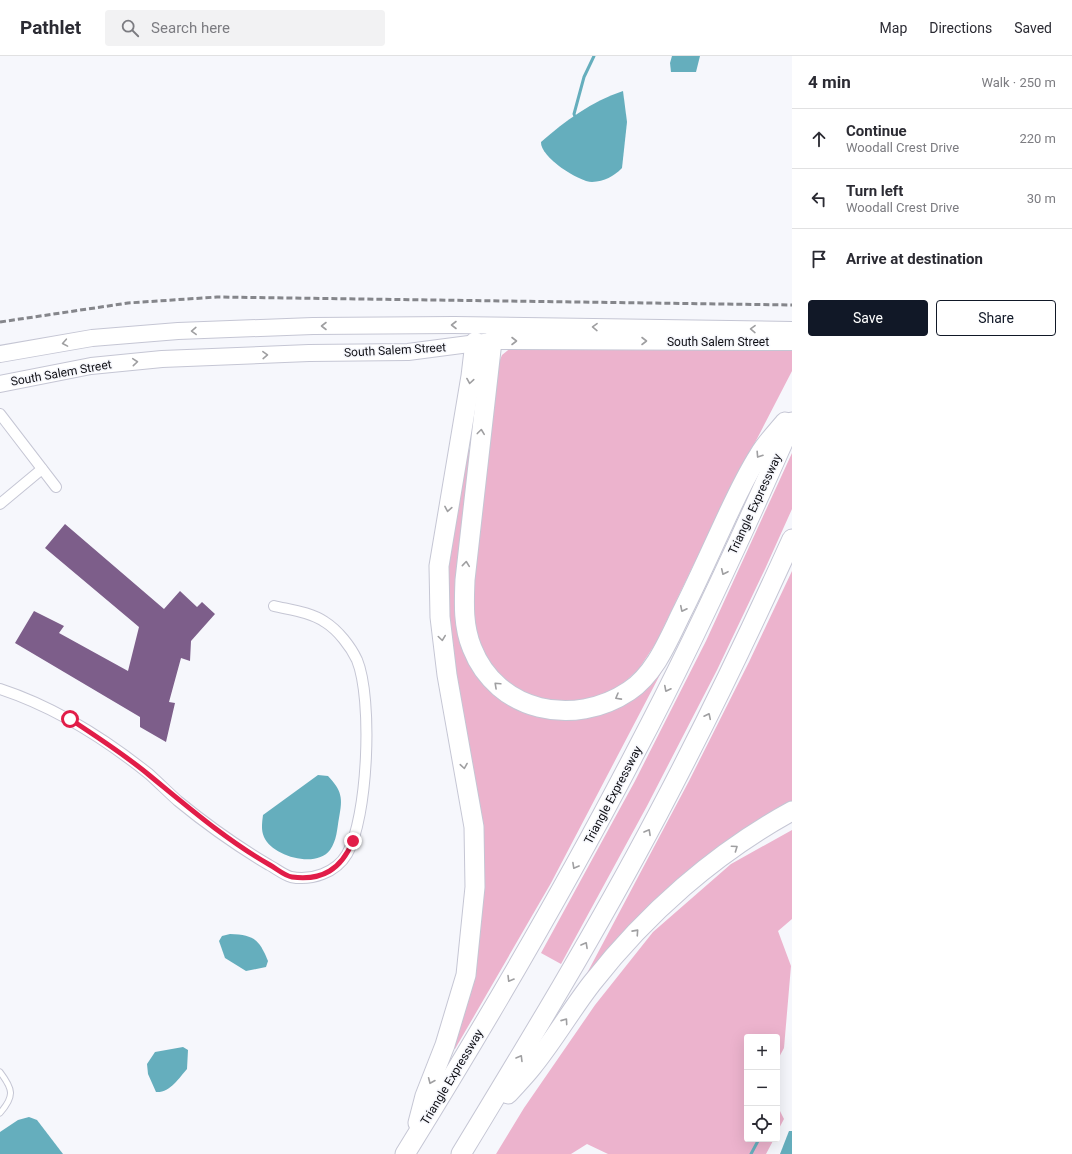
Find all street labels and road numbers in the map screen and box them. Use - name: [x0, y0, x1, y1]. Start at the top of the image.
- street label: South Salem Street: [667, 335, 769, 349]
- street label: South Salem Street: [344, 340, 446, 360]
- street label: South Salem Street: [9, 357, 113, 389]
- street label: Triangle Expressway: [726, 451, 785, 556]
- street label: Triangle Expressway: [581, 743, 645, 847]
- street label: Triangle Expressway: [418, 1026, 486, 1127]

